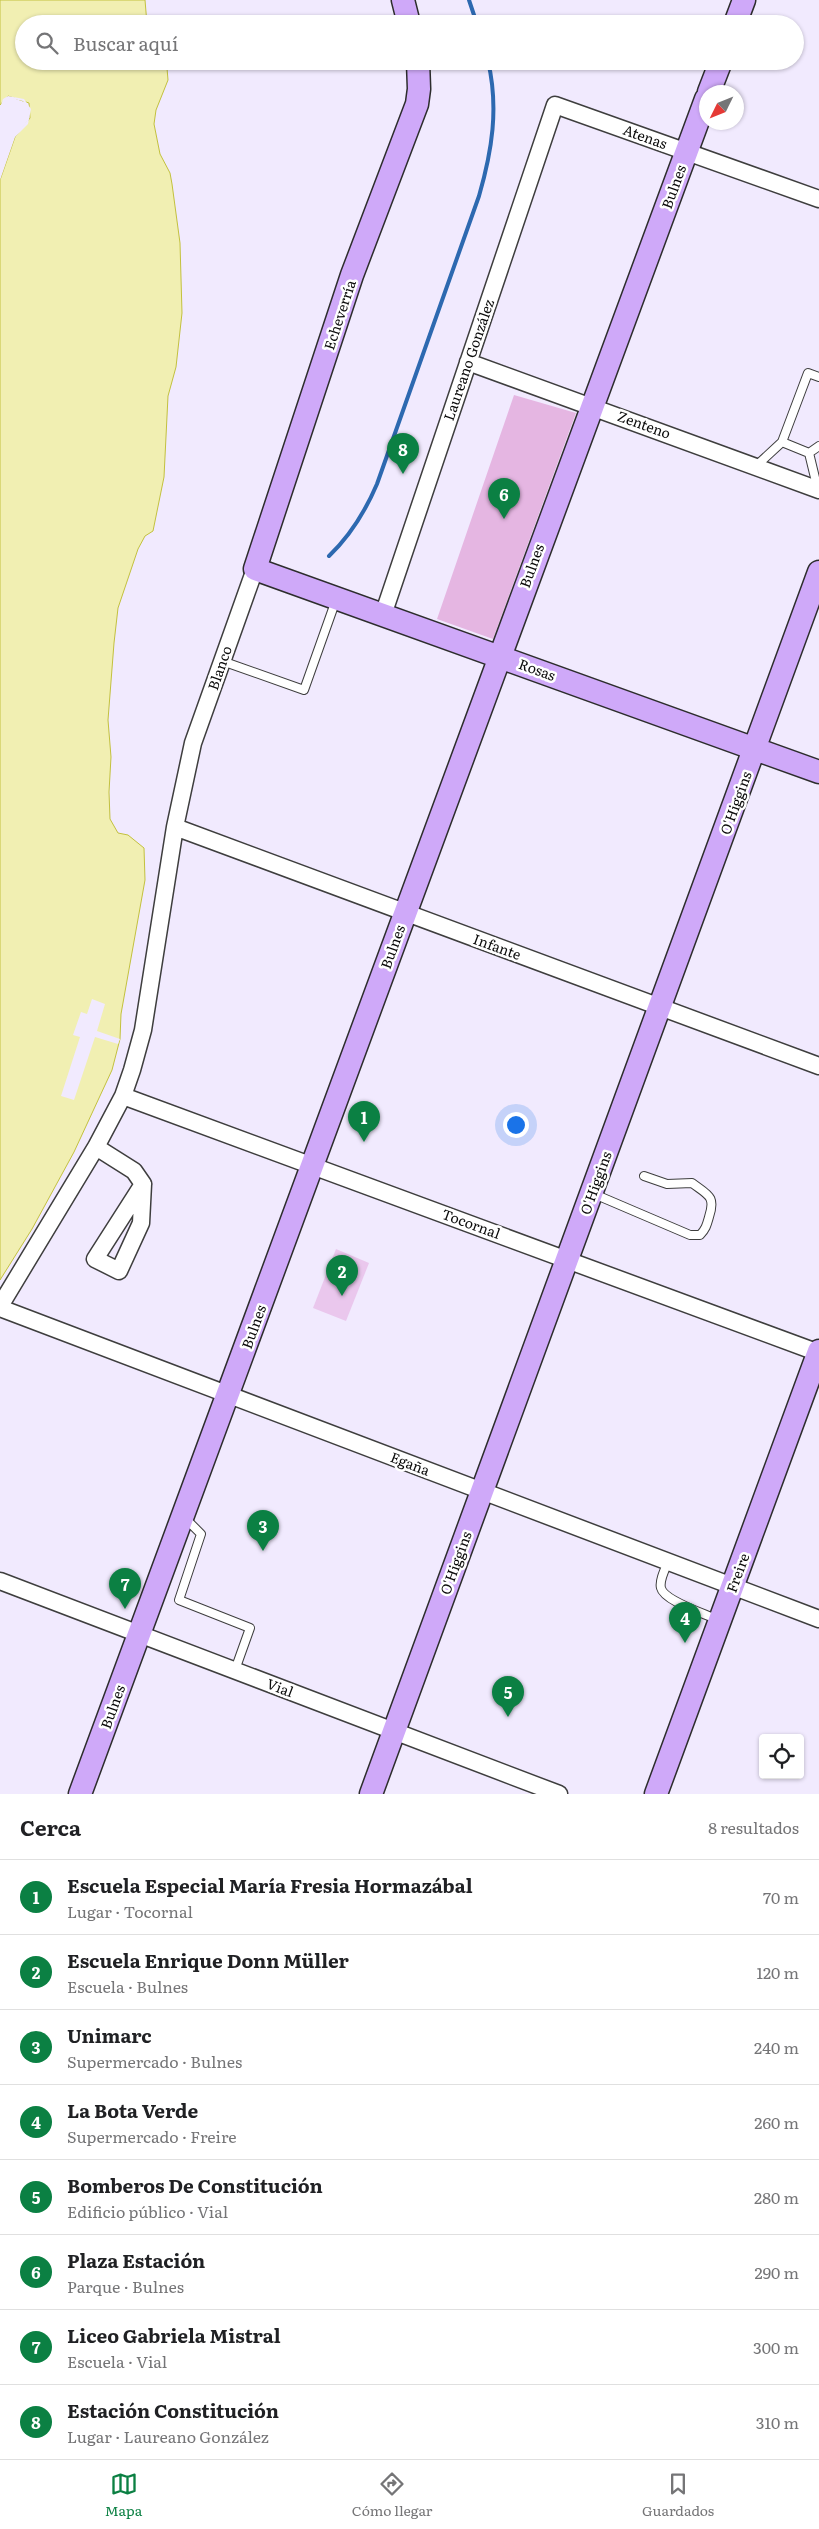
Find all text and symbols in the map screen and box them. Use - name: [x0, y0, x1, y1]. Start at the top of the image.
- search box: [15, 15, 804, 70]
- icon: search: [33, 29, 61, 57]
- text: Buscar aquí: [73, 29, 178, 57]
- north arrow: [699, 85, 744, 130]
- street label: Atenas: [621, 119, 670, 153]
- street label: Bulnes: [656, 162, 690, 211]
- street label: Echeverría: [318, 277, 360, 352]
- street label: Laureano González: [438, 296, 498, 423]
- street label: Zenteno: [615, 405, 674, 443]
- pin: 8: [387, 433, 419, 474]
- pin: 6: [488, 478, 520, 519]
- street label: Bulnes: [514, 541, 548, 590]
- street label: Blanco: [202, 643, 236, 693]
- street label: Rosas: [516, 653, 559, 685]
- street label: O'Higgins: [714, 768, 756, 837]
- street label: Bulnes: [375, 922, 409, 971]
- street label: Infante: [471, 928, 524, 964]
- pin: 1: [348, 1101, 380, 1142]
- your location: [503, 1112, 529, 1138]
- street label: O'Higgins: [574, 1148, 616, 1217]
- street label: Tocornal: [439, 1203, 504, 1243]
- pin: 2: [326, 1255, 358, 1296]
- street label: Bulnes: [236, 1302, 270, 1351]
- street label: Egaña: [388, 1446, 433, 1480]
- pin: 3: [247, 1510, 279, 1551]
- street label: O'Higgins: [434, 1528, 476, 1597]
- street label: Freire: [721, 1550, 753, 1595]
- pin: 7: [109, 1568, 141, 1609]
- pin: 4: [669, 1602, 701, 1643]
- street label: Vial: [264, 1673, 297, 1701]
- pin: 5: [492, 1676, 524, 1717]
- street label: Bulnes: [95, 1682, 129, 1731]
- map controls: [759, 1734, 804, 1779]
- button: locate: [759, 1734, 804, 1779]
- text: Cerca: [20, 1811, 81, 1842]
- text: 8 resultados: [708, 1815, 799, 1839]
- text: Escuela Especial María Fresia Hormazábal: [67, 1871, 473, 1899]
- text: 1: [33, 1885, 39, 1909]
- text: 70 m: [763, 1885, 799, 1909]
- text: Lugar · Tocornal: [67, 1899, 193, 1923]
- text: Escuela Enrique Donn Müller: [67, 1946, 349, 1974]
- text: 2: [32, 1960, 40, 1984]
- text: 120 m: [756, 1960, 799, 1984]
- text: Escuela · Bulnes: [67, 1974, 188, 1998]
- text: Unimarc: [67, 2021, 152, 2049]
- text: 3: [32, 2035, 40, 2059]
- text: 240 m: [754, 2035, 799, 2059]
- text: Supermercado · Bulnes: [67, 2049, 242, 2073]
- text: La Bota Verde: [67, 2096, 198, 2124]
- text: 4: [31, 2110, 41, 2134]
- text: 260 m: [754, 2110, 799, 2134]
- text: Supermercado · Freire: [67, 2124, 237, 2148]
- text: Bomberos De Constitución: [67, 2171, 323, 2199]
- text: 5: [32, 2185, 40, 2209]
- text: 280 m: [754, 2185, 799, 2209]
- text: Edificio público · Vial: [67, 2199, 228, 2223]
- text: Plaza Estación: [67, 2246, 205, 2274]
- text: 6: [31, 2260, 41, 2284]
- text: 290 m: [755, 2260, 799, 2284]
- text: Parque · Bulnes: [67, 2274, 184, 2298]
- text: Liceo Gabriela Mistral: [67, 2321, 281, 2349]
- text: 7: [32, 2335, 40, 2359]
- text: 300 m: [753, 2335, 799, 2359]
- text: Escuela · Vial: [67, 2349, 167, 2373]
- text: Estación Constitución: [67, 2396, 279, 2424]
- text: 8: [31, 2410, 41, 2434]
- text: 310 m: [756, 2410, 799, 2434]
- text: Lugar · Laureano González: [67, 2424, 269, 2448]
- tab: Mapa: [105, 2470, 142, 2520]
- tab: Cómo llegar: [352, 2470, 432, 2520]
- tab: Guardados: [642, 2470, 714, 2520]

